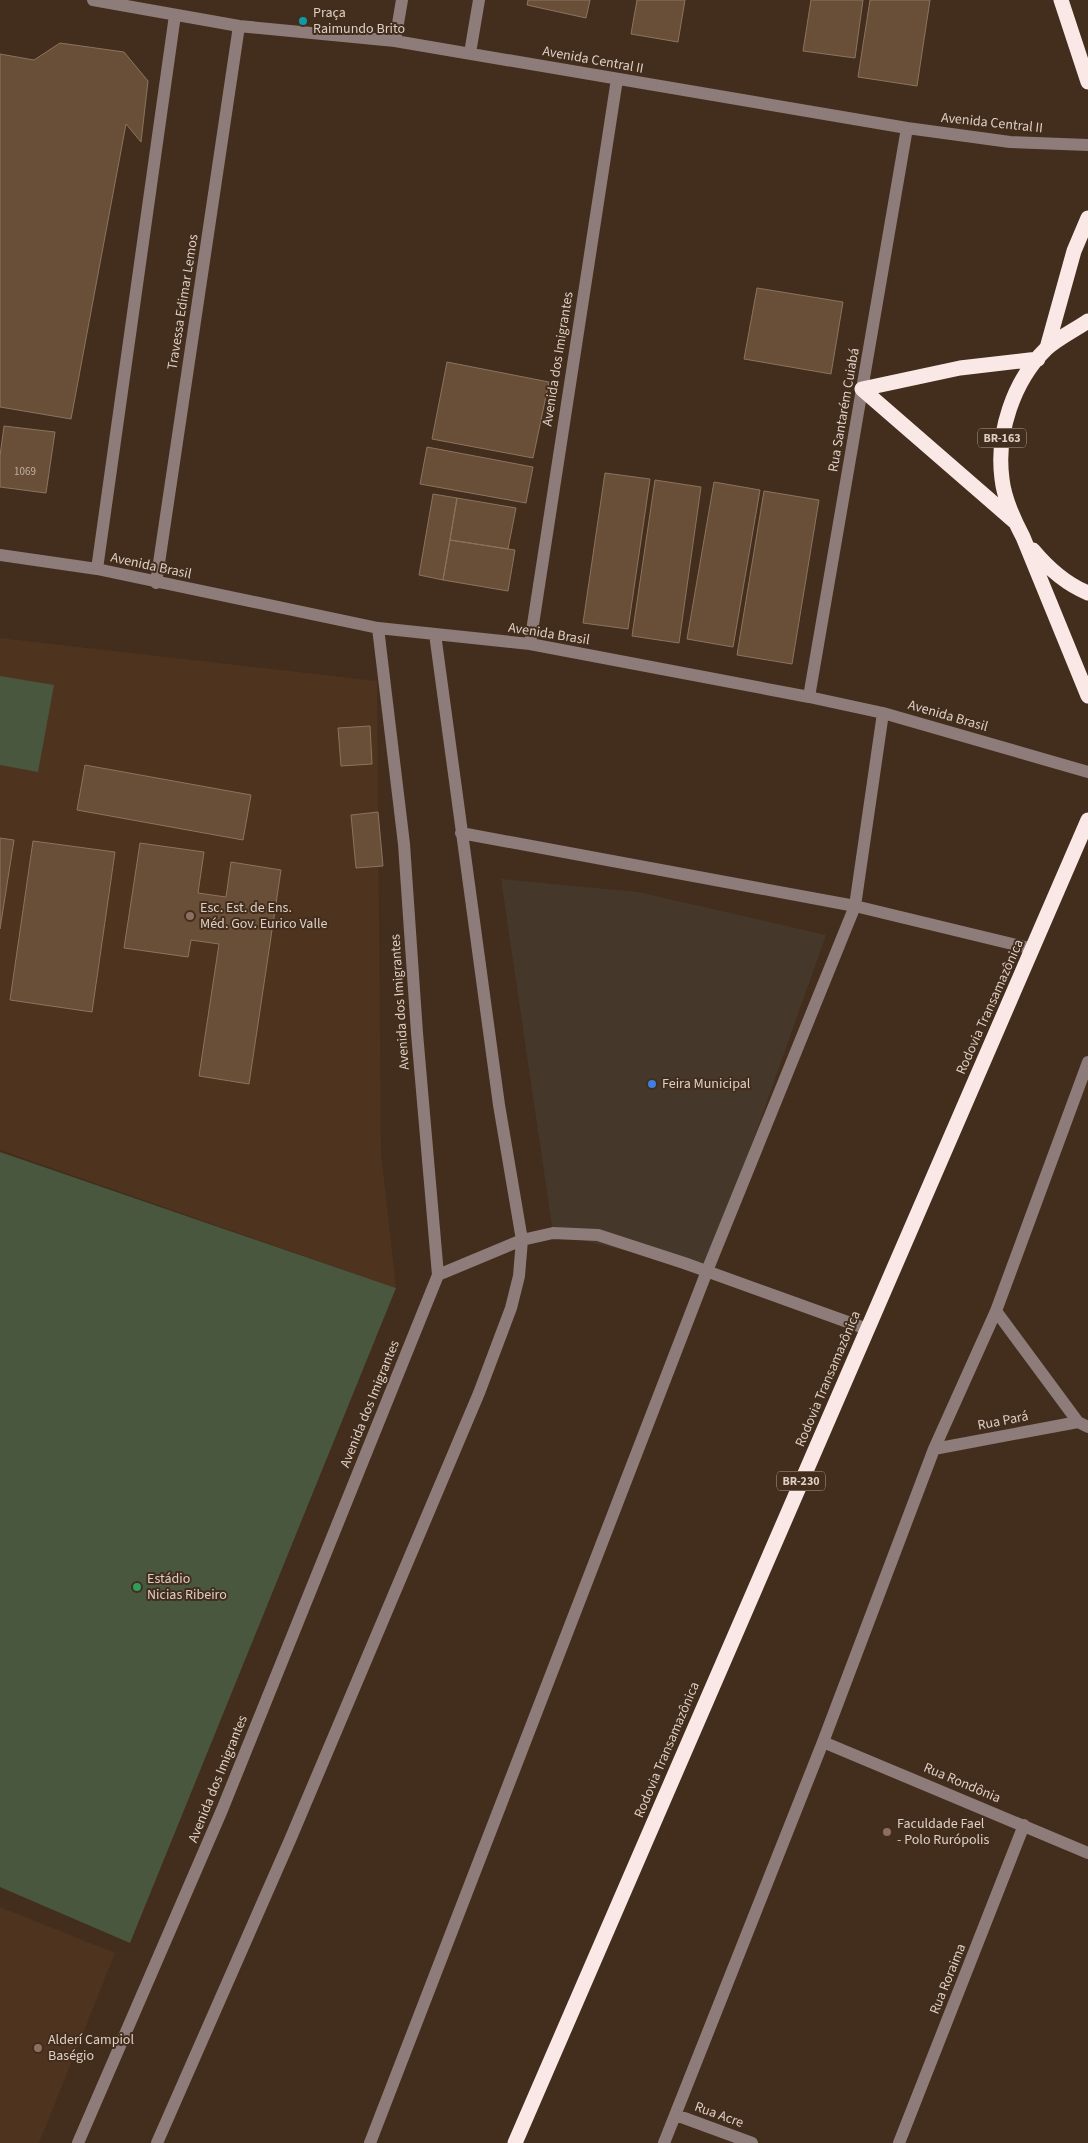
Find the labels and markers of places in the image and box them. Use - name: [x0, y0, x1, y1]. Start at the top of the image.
- place label: Praça Raimundo Brito: [313, 3, 405, 39]
- marker: Praça Raimundo Brito: [297, 15, 309, 27]
- place label: Esc. Est. de Ens. Méd. Gov. Eurico Valle: [200, 898, 328, 934]
- marker: Esc. Est. de Ens. Méd. Gov. Eurico Valle: [184, 910, 196, 922]
- place label: Feira Municipal: [662, 1074, 751, 1094]
- marker: Feira Municipal: [646, 1078, 658, 1090]
- place label: Estádio Nicias Ribeiro: [147, 1569, 227, 1605]
- marker: Estádio Nicias Ribeiro: [131, 1581, 143, 1593]
- place label: Faculdade Fael - Polo Rurópolis: [897, 1814, 990, 1850]
- marker: Faculdade Fael - Polo Rurópolis: [881, 1826, 893, 1838]
- place label: Alderí Campiol Baségio: [48, 2030, 134, 2066]
- marker: Alderí Campiol Baségio: [32, 2042, 44, 2054]

